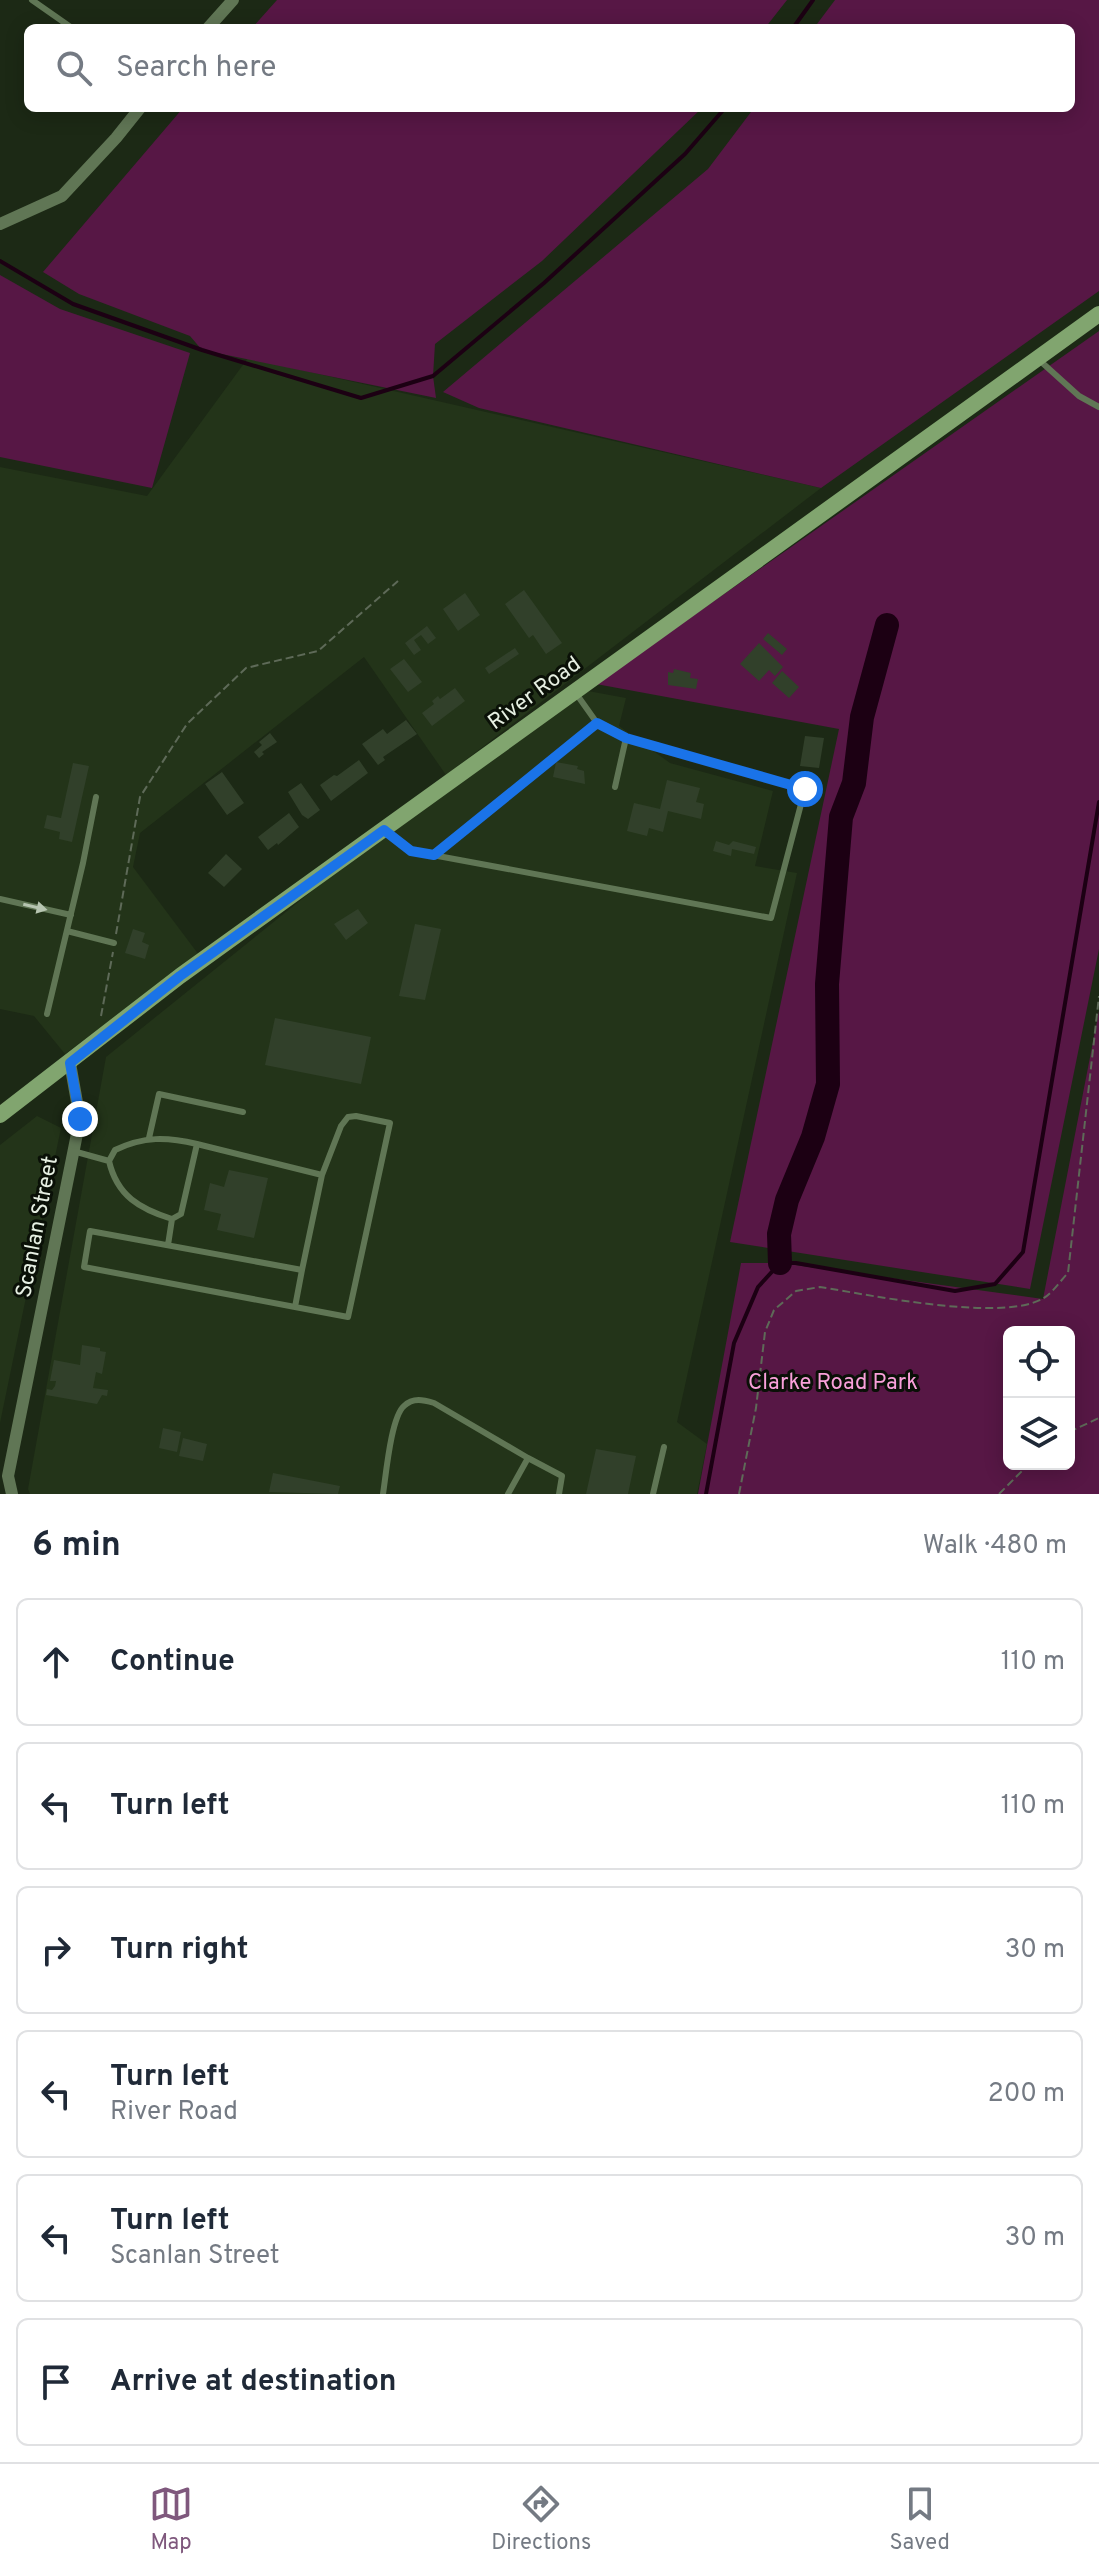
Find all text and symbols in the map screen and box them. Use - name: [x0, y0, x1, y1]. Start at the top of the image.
- search box: [24, 24, 1075, 112]
- icon: search: [52, 46, 96, 90]
- text: Search here: [116, 50, 276, 87]
- street label: River Road: [483, 651, 587, 737]
- route start: [787, 771, 823, 807]
- one-way arrow: [23, 901, 48, 914]
- route end: [62, 1101, 98, 1137]
- street label: Scanlan Street: [11, 1154, 65, 1300]
- map controls: [1003, 1326, 1075, 1470]
- button: locate: [1003, 1326, 1075, 1398]
- park label: Clarke Road Park: [748, 1370, 918, 1397]
- button: layers: [1003, 1398, 1075, 1470]
- text: 6 min: [32, 1525, 121, 1568]
- text: Walk · 480 m: [923, 1530, 1067, 1563]
- icon: ahead: [34, 1640, 78, 1684]
- text: Continue: [110, 1644, 235, 1681]
- text: 110 m: [1001, 1646, 1065, 1679]
- icon: left: [34, 1784, 78, 1828]
- text: Turn left: [110, 1788, 230, 1825]
- text: 110 m: [1001, 1790, 1065, 1823]
- icon: right: [34, 1928, 78, 1972]
- text: Turn right: [110, 1932, 248, 1969]
- text: 30 m: [1005, 1934, 1065, 1967]
- text: Turn left: [110, 2059, 230, 2096]
- icon: left: [34, 2072, 78, 2116]
- text: 200 m: [988, 2078, 1065, 2111]
- text: River Road: [110, 2096, 238, 2129]
- text: Turn left: [110, 2203, 230, 2240]
- icon: left: [34, 2216, 78, 2260]
- text: 30 m: [1005, 2222, 1065, 2255]
- text: Scanlan Street: [110, 2240, 280, 2273]
- icon: arrive: [34, 2360, 78, 2404]
- text: Arrive at destination: [110, 2364, 396, 2401]
- tab: Map: [149, 2482, 193, 2557]
- tab: Directions: [491, 2482, 591, 2557]
- tab: Saved: [889, 2482, 950, 2557]

